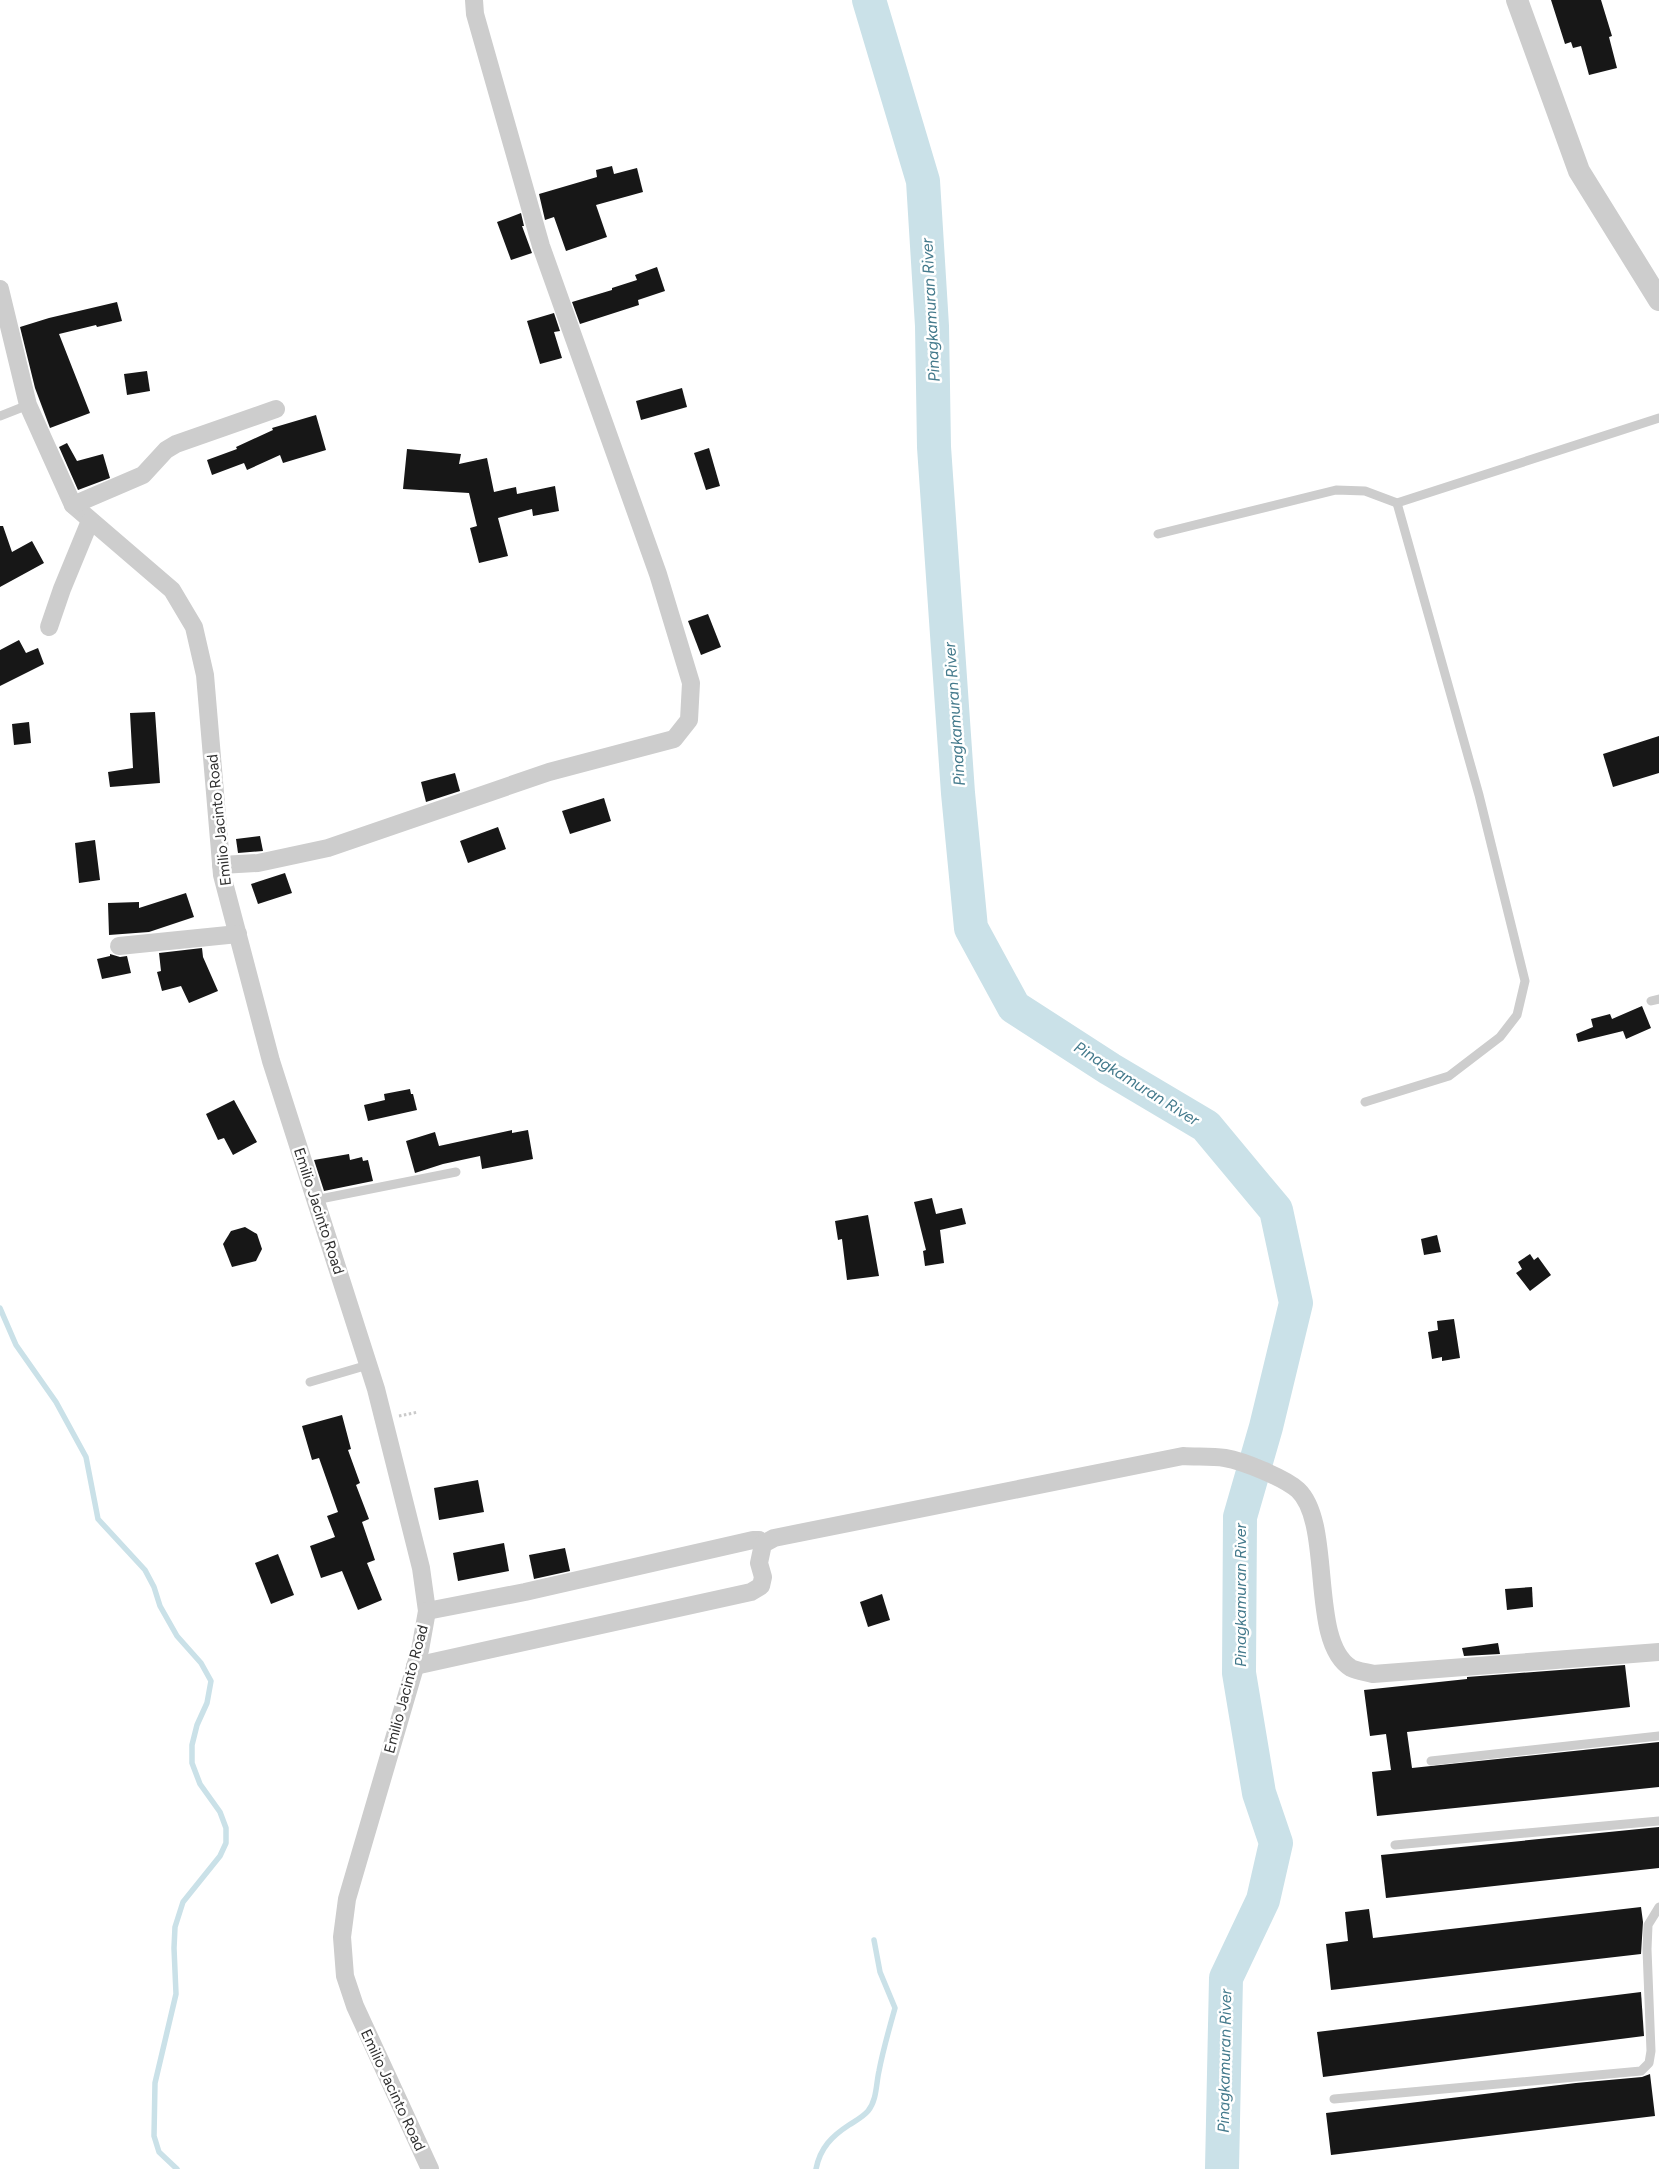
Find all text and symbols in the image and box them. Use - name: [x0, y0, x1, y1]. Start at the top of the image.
- water label: Pinagkamuran River: [917, 237, 944, 382]
- water label: Pinagkamuran River: [940, 641, 969, 786]
- street label: Emilio Jacinto Road: [203, 753, 235, 887]
- water label: Pinagkamuran River: [1071, 1037, 1203, 1130]
- street label: Emilio Jacinto Road: [290, 1145, 348, 1277]
- water label: Pinagkamuran River: [1231, 1522, 1250, 1667]
- street label: Emilio Jacinto Road: [380, 1623, 432, 1755]
- water label: Pinagkamuran River: [1214, 1988, 1235, 2133]
- street label: Emilio Jacinto Road: [357, 2026, 429, 2154]

